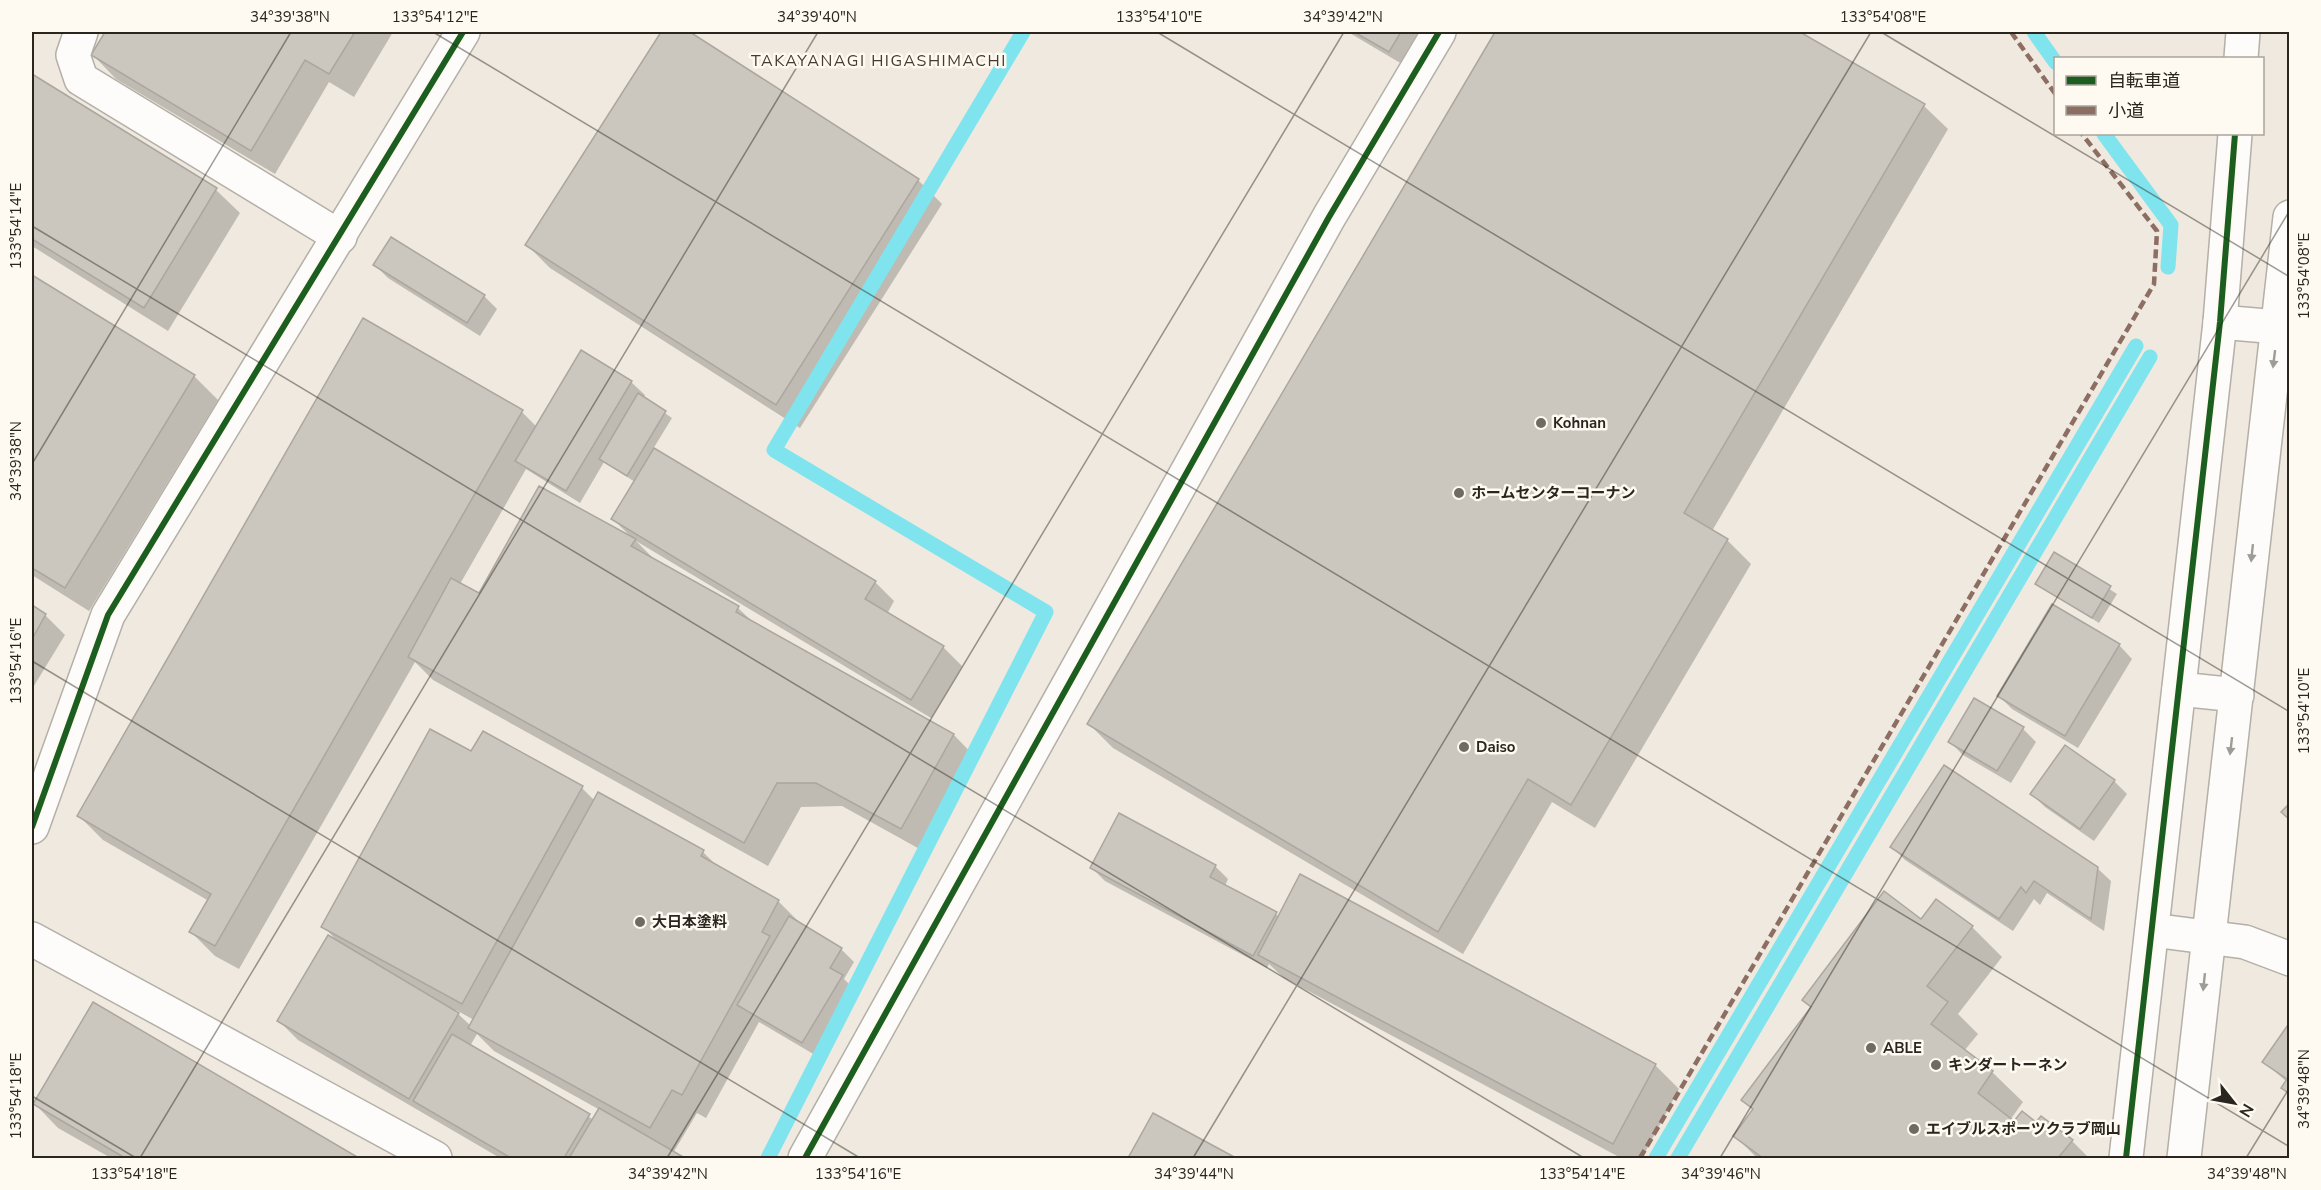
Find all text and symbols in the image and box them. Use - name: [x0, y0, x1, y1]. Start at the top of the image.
- text: 34°39'38"N: [250, 7, 330, 27]
- text: 133°54'12"E: [392, 7, 478, 27]
- text: 34°39'40"N: [777, 7, 857, 27]
- text: 133°54'10"E: [1116, 7, 1202, 27]
- text: 34°39'42"N: [1303, 7, 1383, 27]
- text: 133°54'08"E: [1840, 7, 1926, 27]
- district label: TAKAYANAGI HIGASHIMACHI: [751, 50, 1007, 72]
- legend: [2054, 57, 2264, 135]
- text: 自転車道: [2108, 69, 2180, 93]
- text: 小道: [2108, 99, 2144, 123]
- text: 133°54'14"E: [6, 183, 26, 269]
- text: 133°54'08"E: [2294, 233, 2314, 319]
- one-way arrow: [2269, 349, 2279, 368]
- place label: Kohnan: [1553, 413, 1606, 433]
- marker: Kohnan: [1534, 416, 1548, 430]
- text: 34°39'38"N: [6, 421, 26, 501]
- place label: ホームセンターコーナン: [1471, 483, 1636, 503]
- marker: ホームセンターコーナン: [1452, 486, 1466, 500]
- one-way arrow: [2248, 543, 2257, 562]
- text: 133°54'16"E: [6, 618, 26, 704]
- text: 133°54'10"E: [2294, 668, 2314, 754]
- place label: Daiso: [1476, 737, 1516, 757]
- one-way arrow: [2226, 737, 2235, 756]
- marker: Daiso: [1457, 740, 1471, 754]
- place label: 大日本塗料: [652, 912, 727, 932]
- marker: 大日本塗料: [633, 915, 647, 929]
- one-way arrow: [2199, 972, 2209, 991]
- place label: ABLE: [1883, 1038, 1922, 1058]
- marker: ABLE: [1864, 1041, 1878, 1055]
- text: 34°39'48"N: [2294, 1049, 2314, 1129]
- text: 133°54'18"E: [6, 1053, 26, 1139]
- place label: キンダートーネン: [1948, 1055, 2068, 1075]
- marker: キンダートーネン: [1929, 1058, 1943, 1072]
- north arrow: [2204, 1073, 2264, 1133]
- text: N: [2233, 1099, 2259, 1121]
- place label: エイブルスポーツクラブ岡山: [1926, 1119, 2121, 1139]
- marker: エイブルスポーツクラブ岡山: [1907, 1122, 1921, 1136]
- text: 133°54'18"E: [91, 1164, 177, 1184]
- text: 34°39'42"N: [628, 1164, 708, 1184]
- text: 133°54'16"E: [815, 1164, 901, 1184]
- text: 34°39'44"N: [1154, 1164, 1234, 1184]
- text: 133°54'14"E: [1539, 1164, 1625, 1184]
- text: 34°39'46"N: [1681, 1164, 1761, 1184]
- text: 34°39'48"N: [2207, 1164, 2287, 1184]

